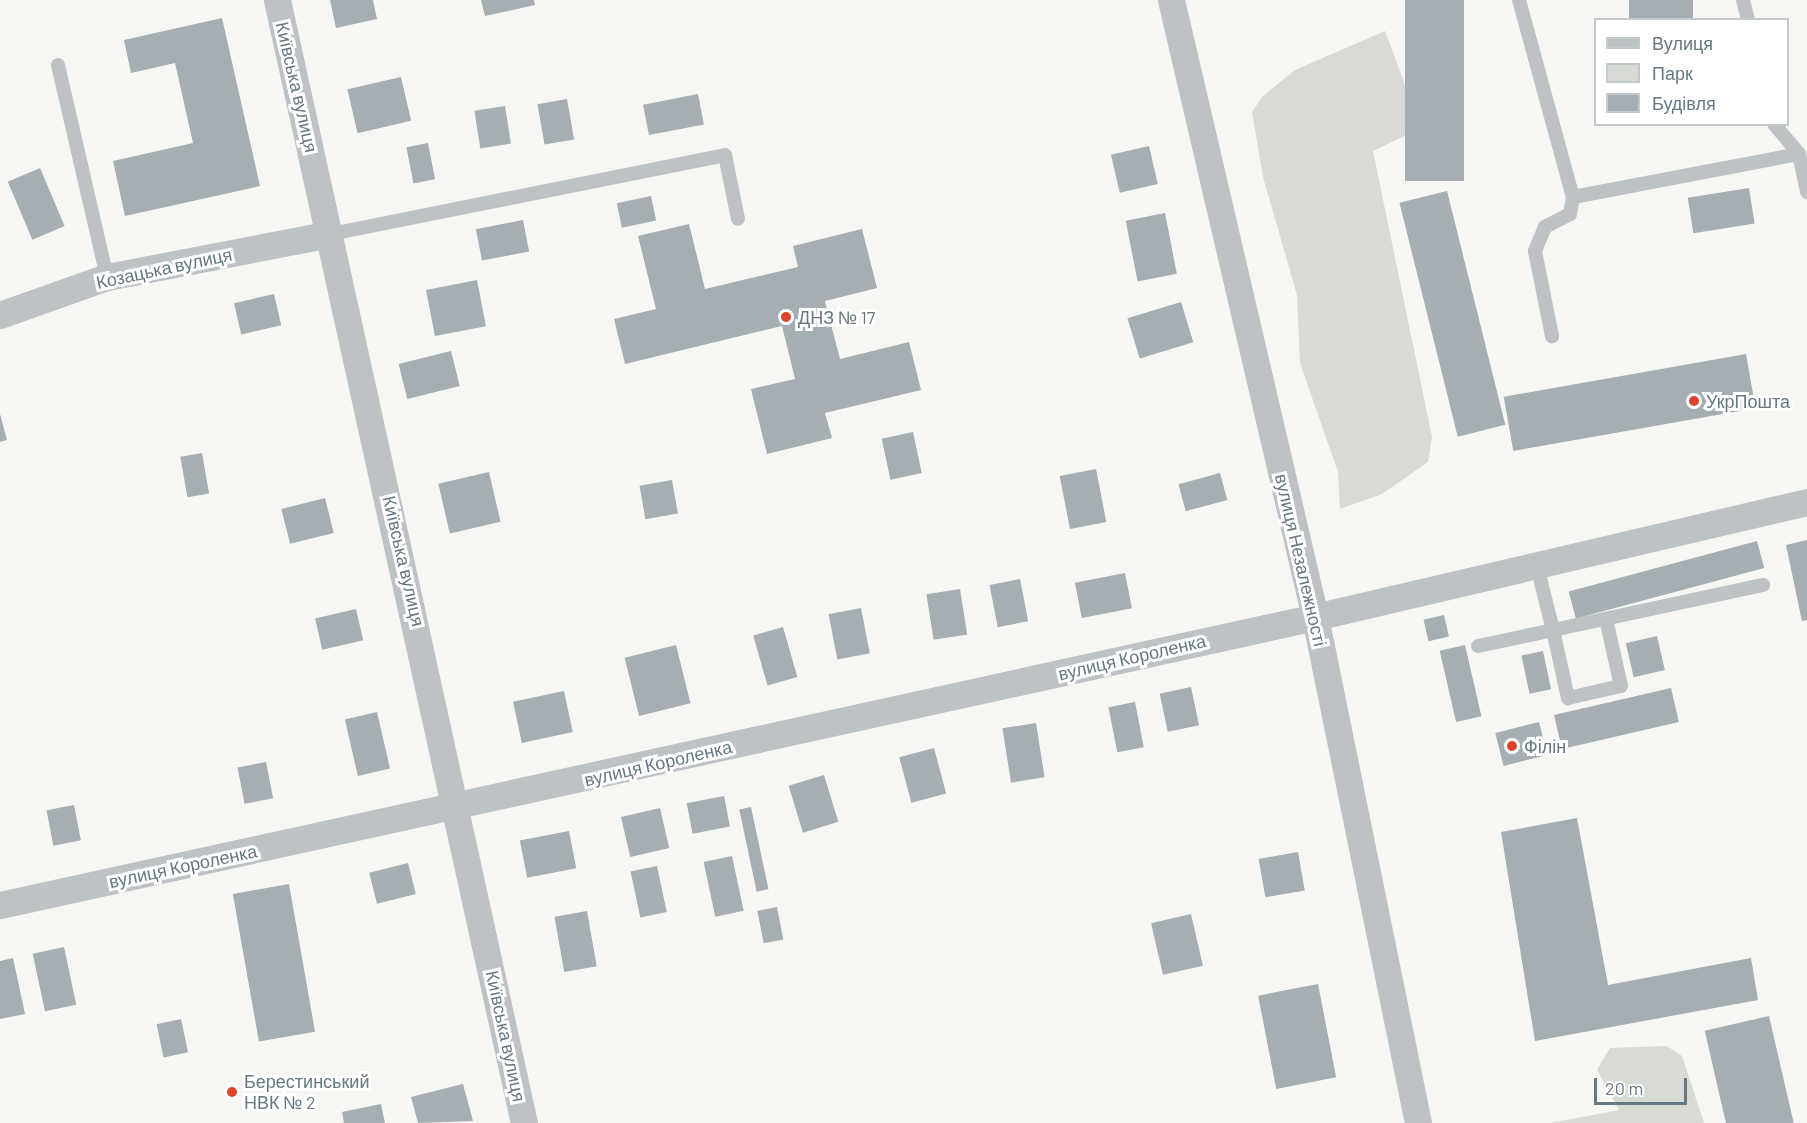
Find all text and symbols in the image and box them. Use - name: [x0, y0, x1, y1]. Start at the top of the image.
- legend: [1594, 18, 1789, 126]
- street label: Київська вулиця: [271, 20, 323, 154]
- text: Вулиця: [1652, 32, 1713, 54]
- text: Парк: [1652, 62, 1693, 84]
- text: Будівля: [1652, 92, 1716, 114]
- street label: Козацька вулиця: [94, 243, 234, 293]
- place label: ДНЗ № 17: [798, 306, 875, 328]
- marker: ДНЗ № 17: [779, 310, 793, 324]
- place label: УкрПошта: [1706, 390, 1790, 412]
- marker: УкрПошта: [1687, 394, 1701, 408]
- street label: вулиця Незалежності: [1271, 472, 1331, 648]
- street label: Київська вулиця: [378, 494, 430, 628]
- street label: вулиця Короленка: [1056, 630, 1208, 684]
- place label: Філін: [1524, 735, 1566, 757]
- street label: вулиця Короленка: [582, 736, 734, 790]
- marker: Філін: [1505, 739, 1519, 753]
- street label: вулиця Короленка: [107, 840, 259, 892]
- street label: Київська вулиця: [482, 968, 530, 1104]
- scale bar: [1597, 1066, 1690, 1104]
- place label: Берестинський НВК № 2: [244, 1071, 369, 1114]
- text: 20 m: [1605, 1077, 1643, 1099]
- marker: Берестинський НВК № 2: [225, 1085, 239, 1099]

